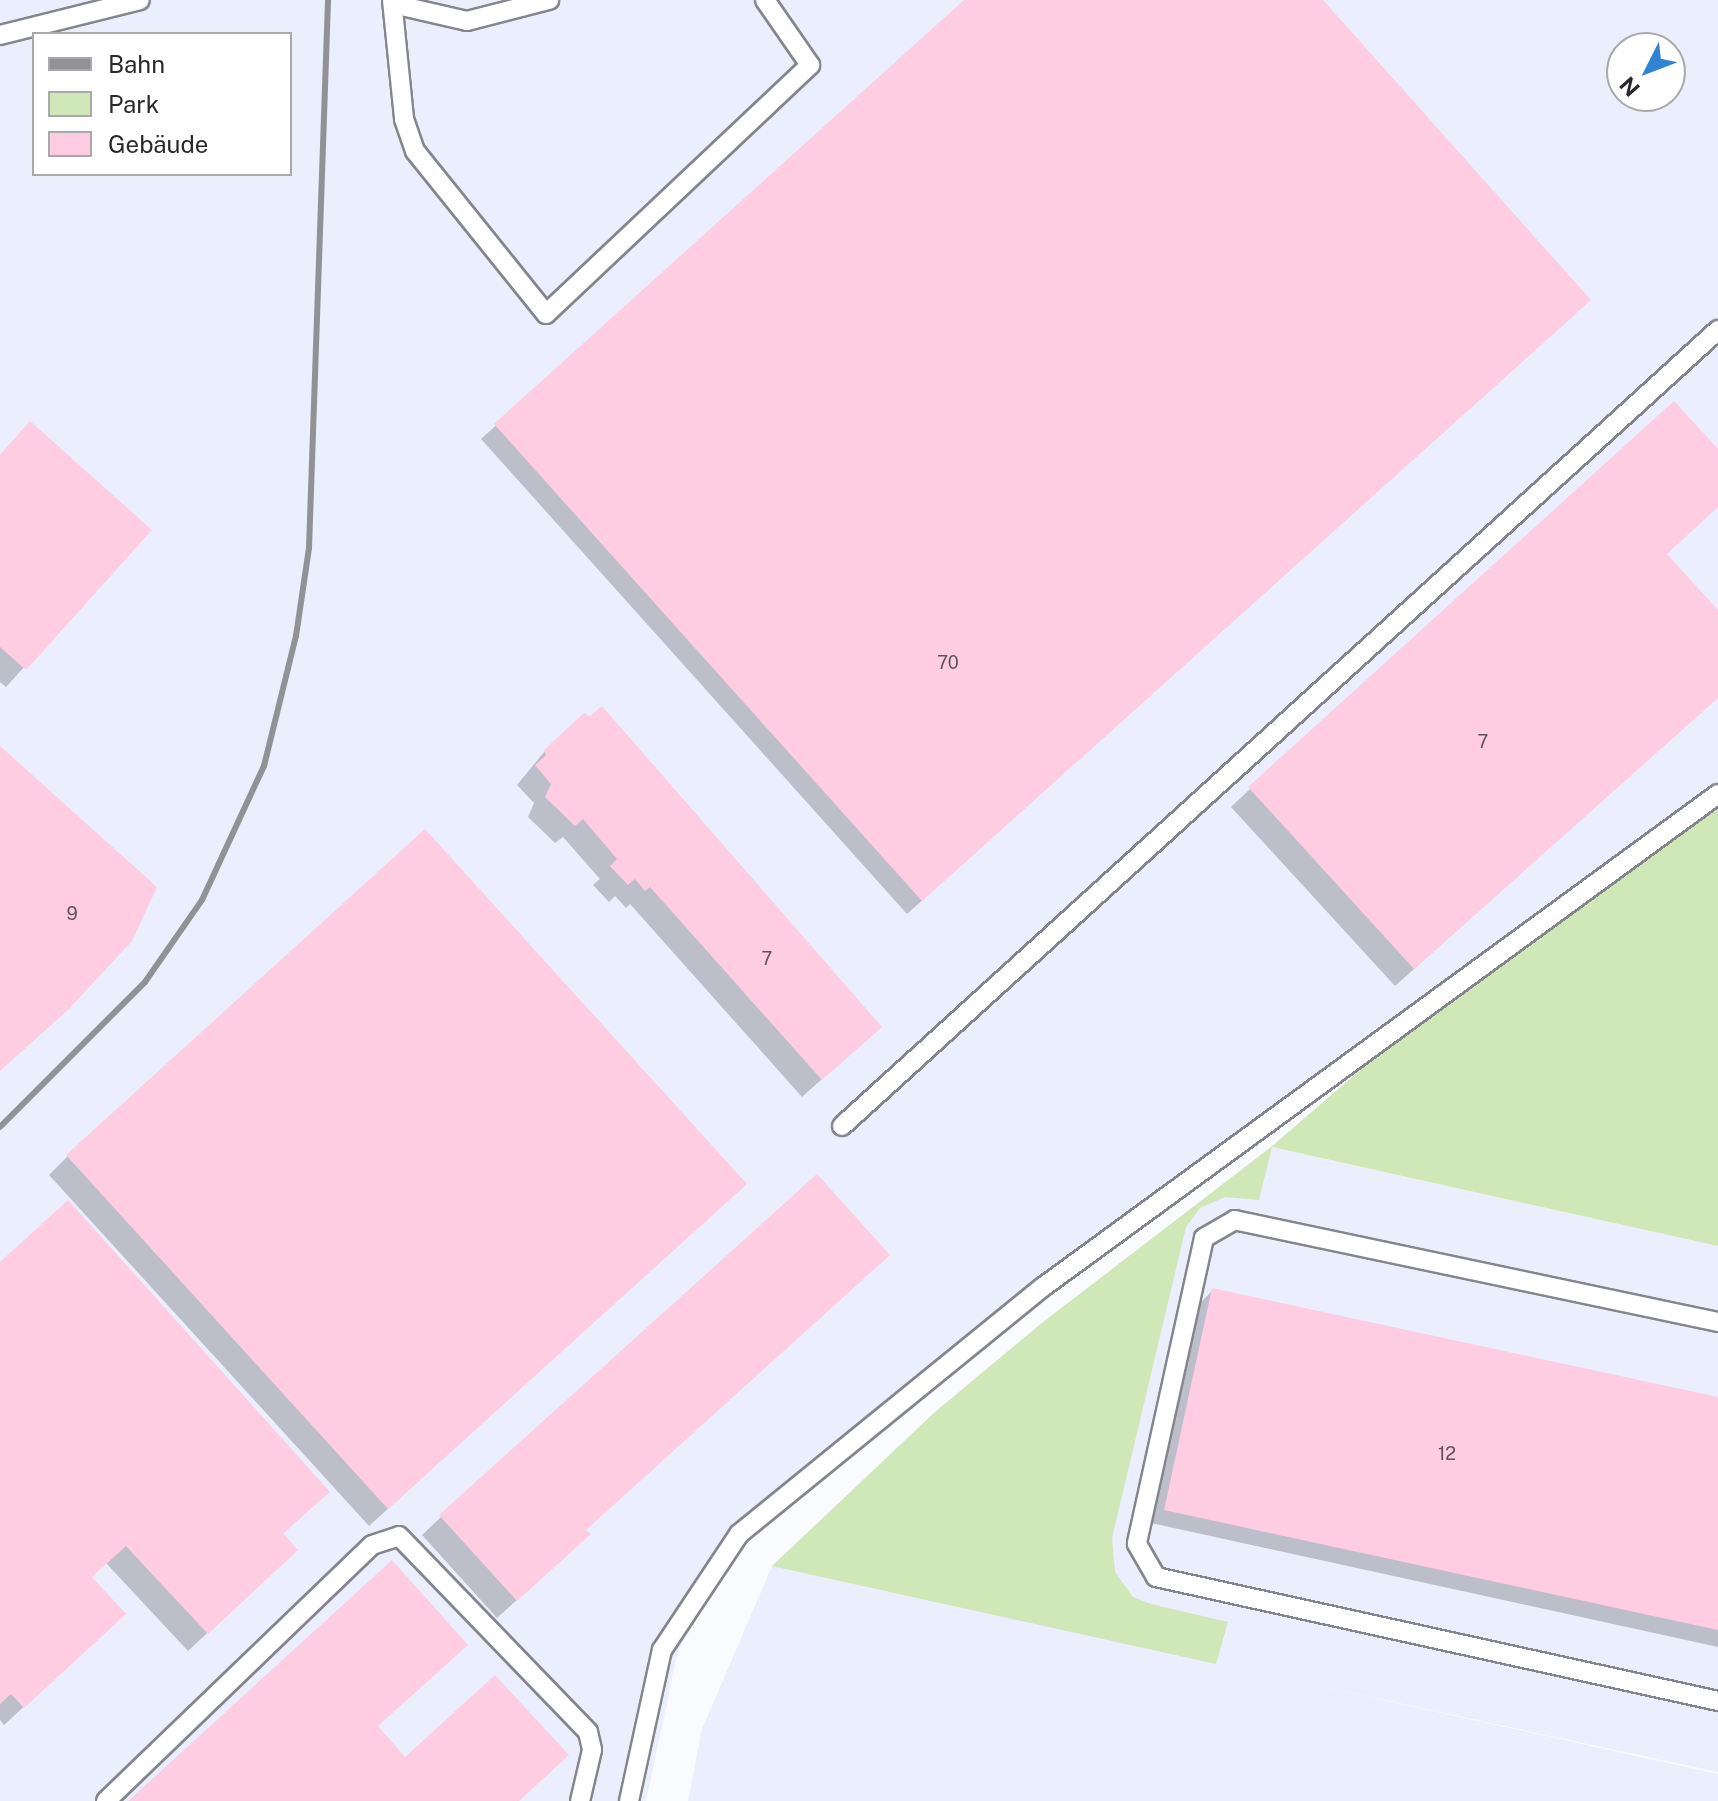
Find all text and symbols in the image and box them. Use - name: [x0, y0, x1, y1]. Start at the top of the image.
- legend: [32, 32, 292, 176]
- north arrow: [1606, 32, 1686, 112]
- text: Bahn: [108, 50, 165, 78]
- text: N: [1614, 72, 1645, 102]
- text: Park: [108, 90, 159, 118]
- text: Gebäude: [108, 130, 208, 158]
- house number: 70: [937, 652, 959, 674]
- house number: 7: [1478, 731, 1488, 753]
- house number: 9: [66, 903, 78, 925]
- house number: 7: [762, 948, 772, 970]
- house number: 12: [1438, 1443, 1456, 1465]

